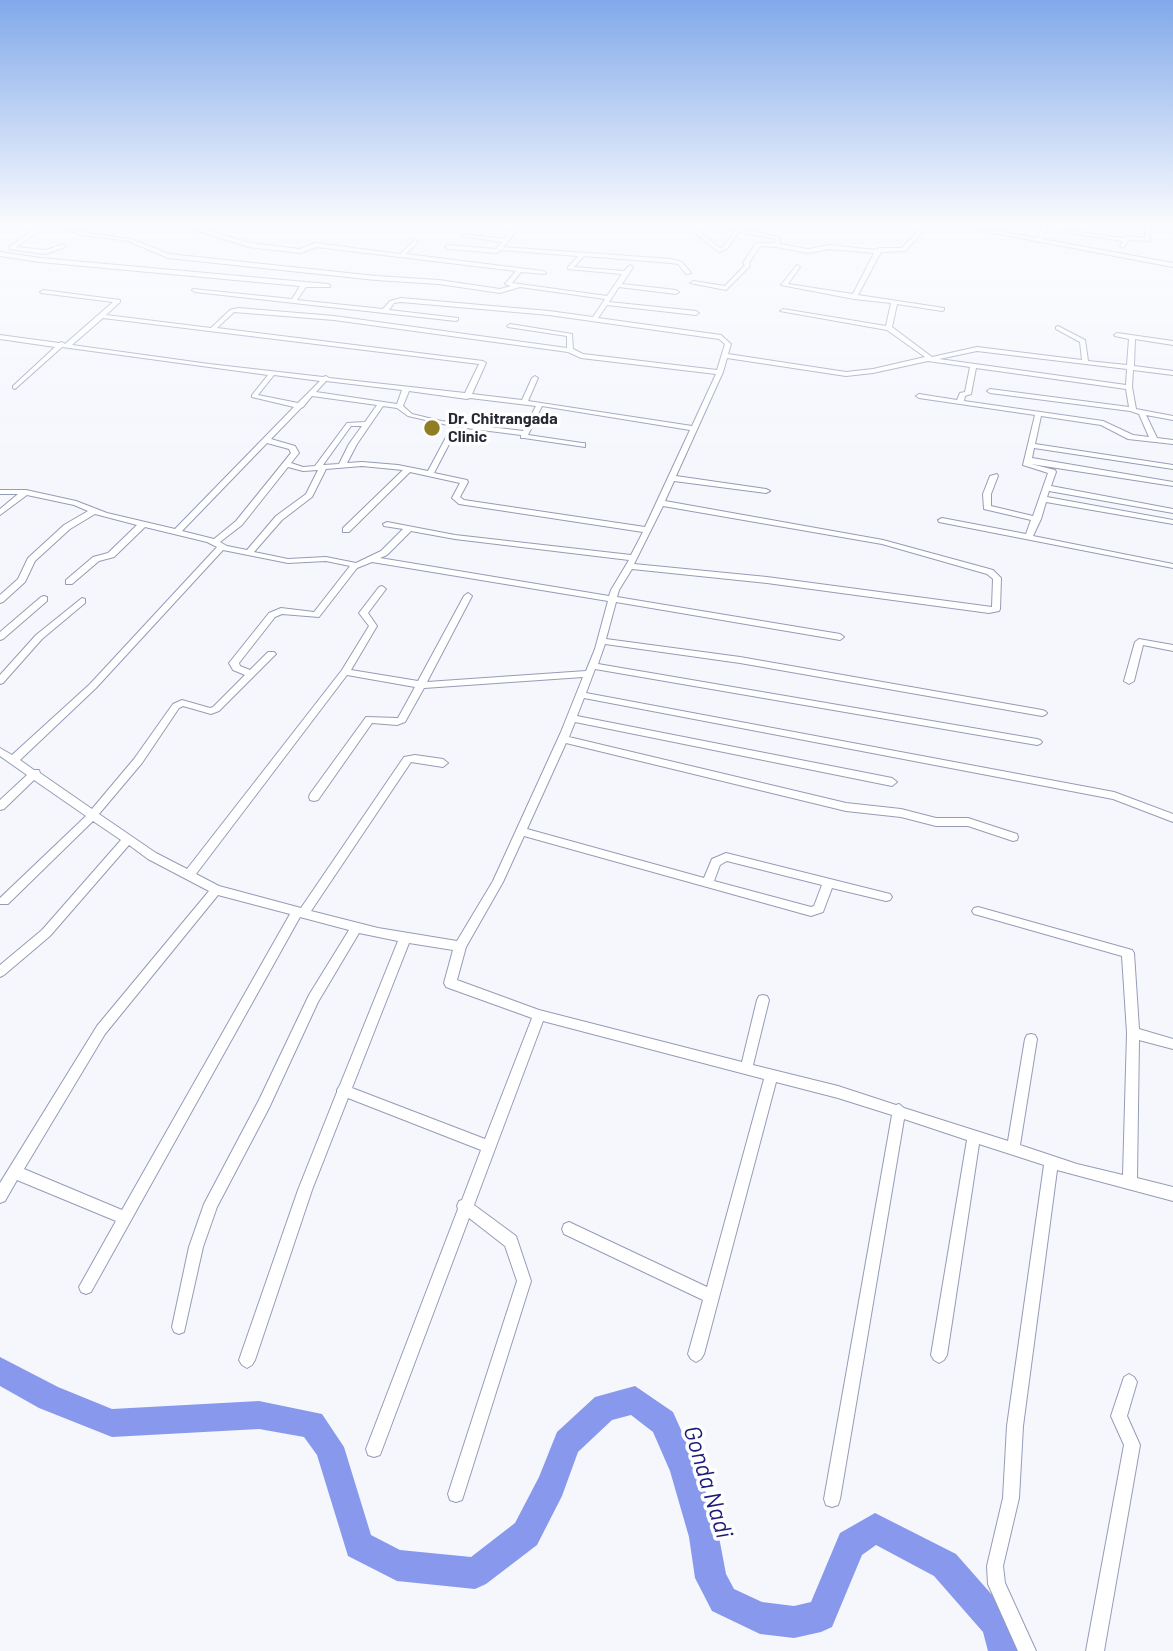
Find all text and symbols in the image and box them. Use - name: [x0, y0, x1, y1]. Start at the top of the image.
- place label: Dr. Chitrangada Clinic: [448, 409, 558, 447]
- marker: Dr. Chitrangada Clinic: [422, 418, 442, 438]
- water label: Gonda Nadi: [677, 1422, 739, 1542]

